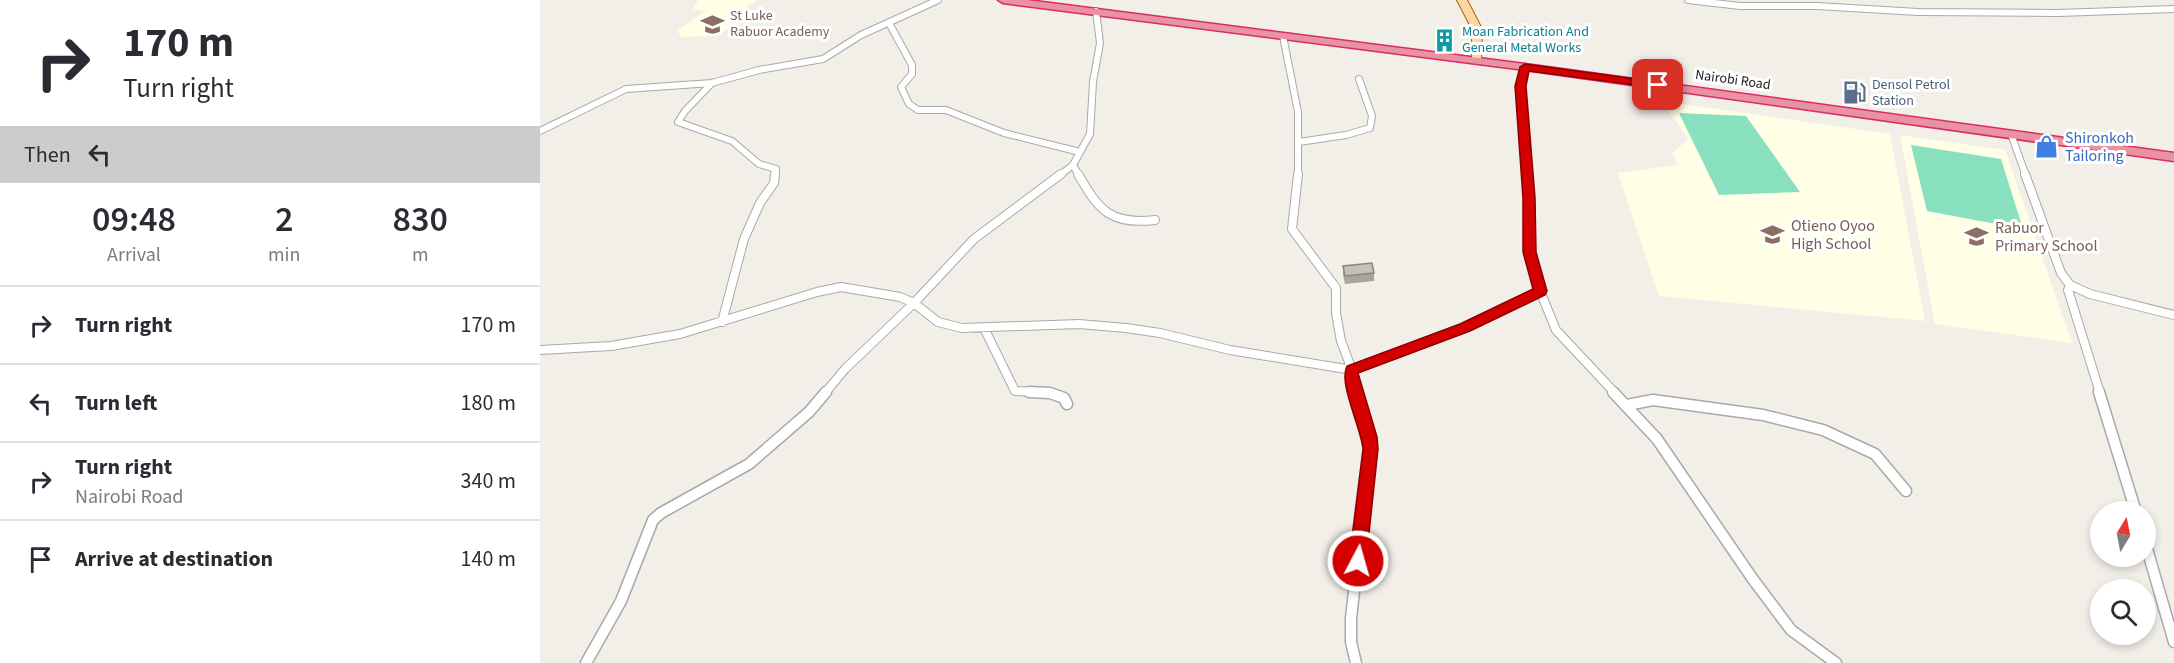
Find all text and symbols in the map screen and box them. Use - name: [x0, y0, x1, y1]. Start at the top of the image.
- place label: St Luke Rabuor Academy: [730, 6, 830, 42]
- school or university icon: St Luke Rabuor Academy: [699, 11, 725, 37]
- text: 170 m: [123, 13, 234, 73]
- place label: Moan Fabrication And General Metal Works: [1462, 22, 1589, 58]
- icon: right: [24, 24, 102, 102]
- building icon: Moan Fabrication And General Metal Works: [1431, 27, 1457, 53]
- pin: [1632, 59, 1683, 110]
- street label: Nairobi Road: [1694, 65, 1772, 95]
- icon: arrive: [1641, 68, 1674, 101]
- text: Turn right: [123, 69, 234, 108]
- place label: Densol Petrol Station: [1872, 75, 1950, 111]
- fuel station icon: Densol Petrol Station: [1841, 80, 1867, 106]
- place label: Shironkoh Tailoring: [2065, 127, 2134, 167]
- shop icon: Shironkoh Tailoring: [2034, 134, 2060, 160]
- icon: left: [83, 138, 116, 171]
- text: Then: [24, 139, 71, 171]
- text: 09:48: [92, 194, 176, 245]
- text: 2: [275, 194, 293, 245]
- text: 830: [392, 194, 448, 245]
- place label: Otieno Oyoo High School: [1791, 215, 1875, 255]
- place label: Rabuor Primary School: [1995, 217, 2097, 257]
- school or university icon: Otieno Oyoo High School: [1760, 222, 1786, 248]
- school or university icon: Rabuor Primary School: [1964, 224, 1990, 250]
- text: Arrival: [107, 241, 161, 269]
- text: min: [268, 241, 300, 269]
- text: m: [412, 241, 428, 269]
- icon: right: [24, 309, 57, 342]
- text: Turn right: [75, 309, 172, 341]
- text: 170 m: [461, 309, 516, 341]
- icon: left: [24, 387, 57, 420]
- text: Turn left: [75, 387, 157, 419]
- text: 180 m: [461, 387, 516, 419]
- text: Turn right: [75, 451, 172, 483]
- icon: right: [24, 465, 57, 498]
- text: 340 m: [461, 465, 516, 497]
- text: Nairobi Road: [75, 483, 183, 511]
- north arrow: [2090, 501, 2156, 567]
- map controls: [2090, 501, 2156, 645]
- position arrow: [1326, 529, 1390, 593]
- icon: arrive: [24, 543, 57, 576]
- text: Arrive at destination: [75, 543, 273, 575]
- text: 140 m: [461, 543, 516, 575]
- button: search: [2090, 579, 2156, 645]

